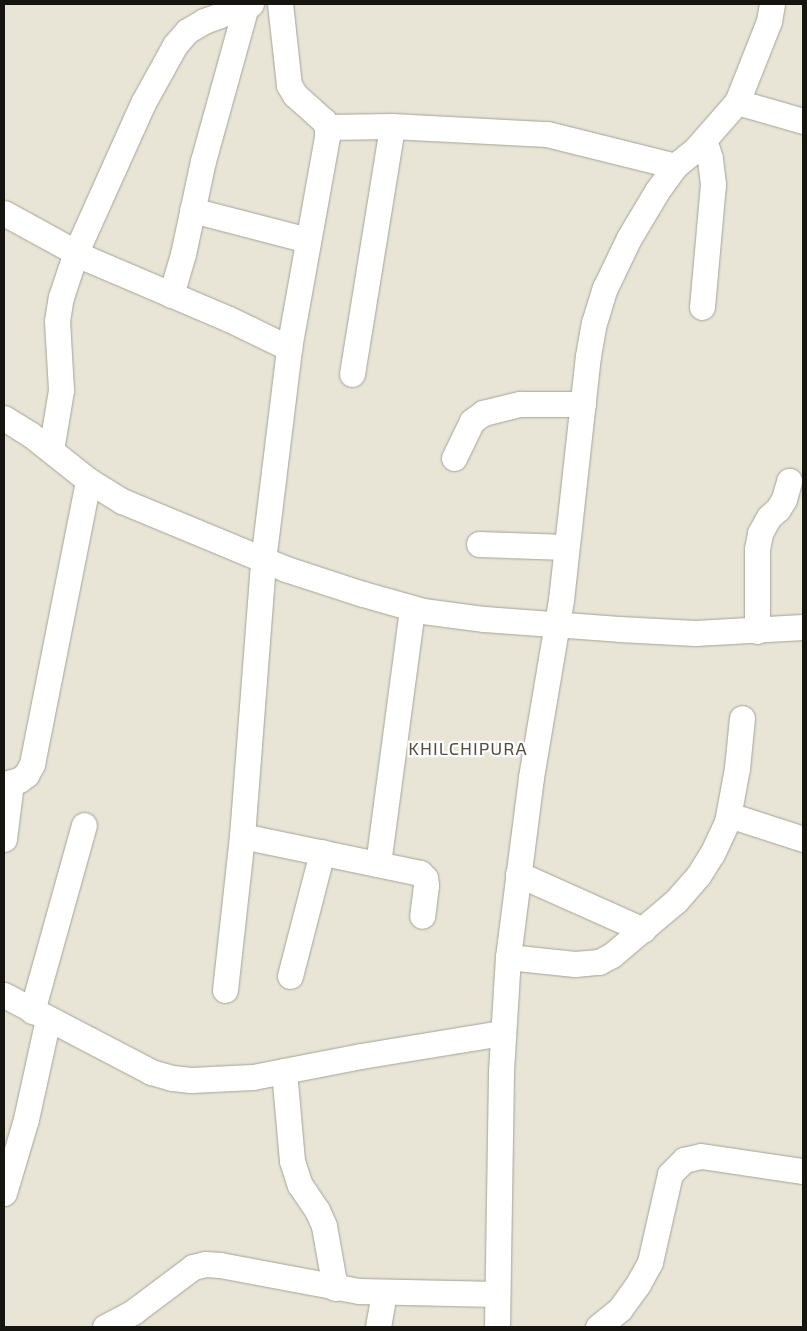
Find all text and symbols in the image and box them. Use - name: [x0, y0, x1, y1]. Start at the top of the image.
- district label: KHILCHIPURA: [407, 737, 529, 759]

